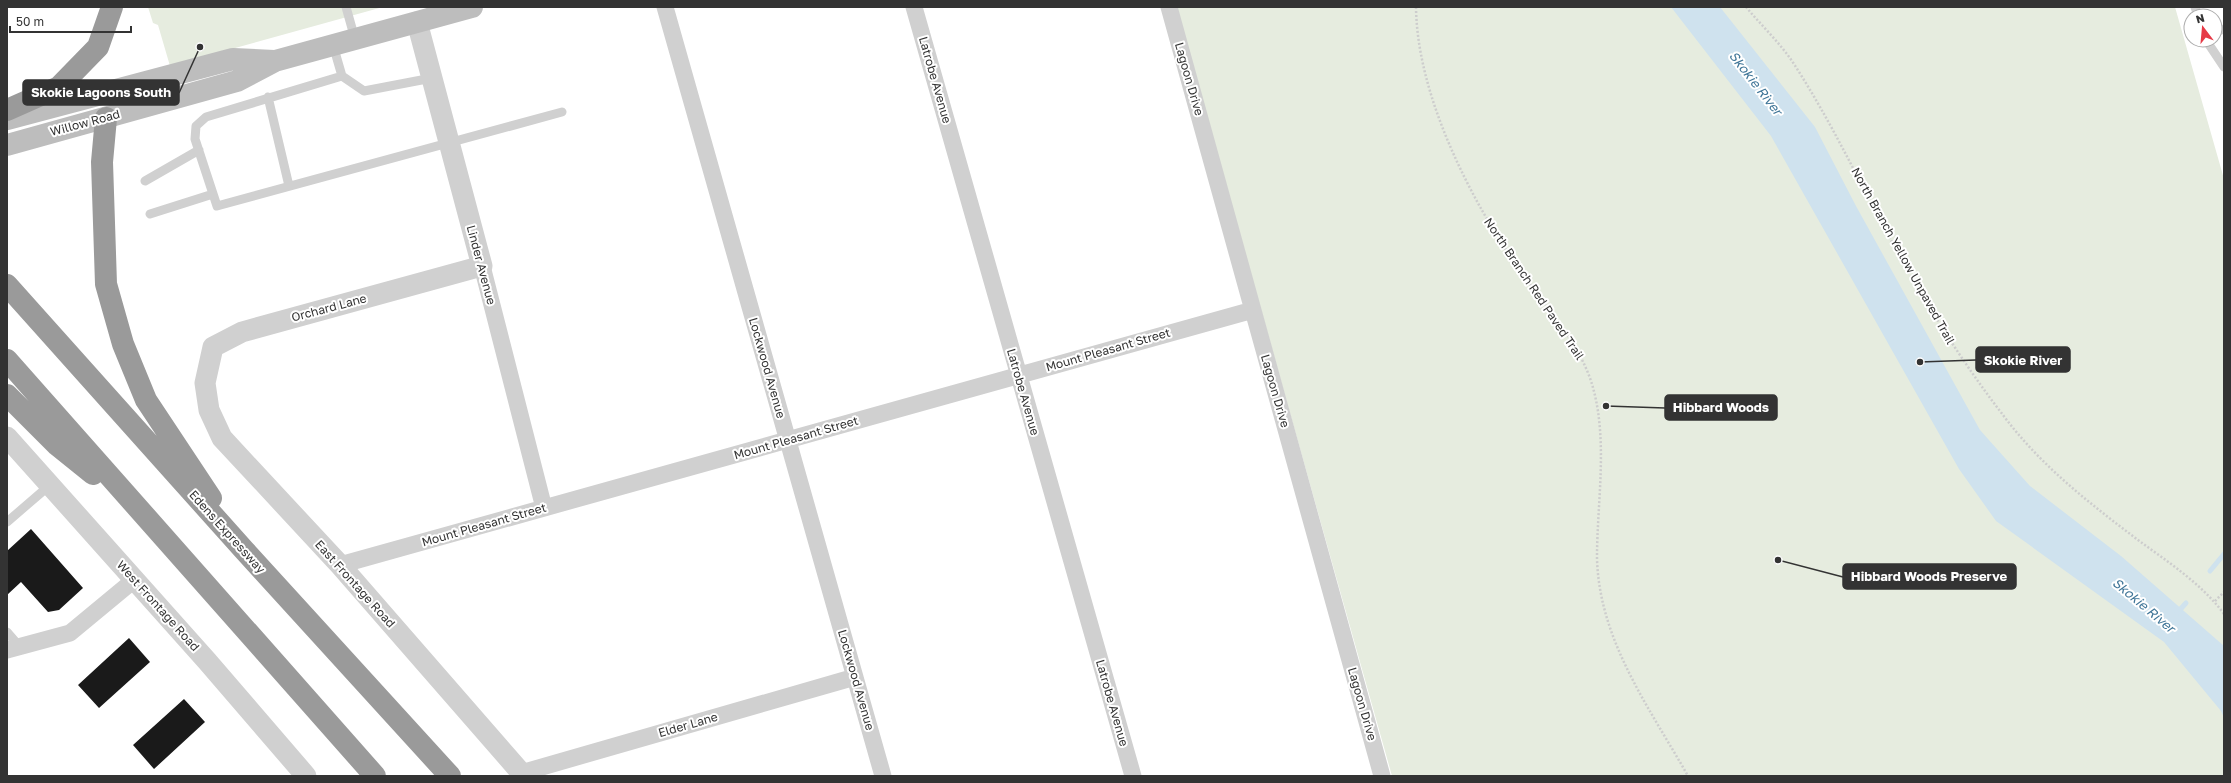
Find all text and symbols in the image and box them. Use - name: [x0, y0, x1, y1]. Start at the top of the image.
- scale bar: [10, 8, 131, 34]
- north arrow: [2183, 8, 2223, 48]
- text: N: [2194, 11, 2206, 25]
- text: 50 m: [16, 14, 44, 29]
- street label: Latrobe Avenue: [916, 35, 955, 125]
- street label: Lagoon Drive: [1172, 40, 1207, 117]
- water label: Skokie River: [1726, 48, 1787, 120]
- callout: Skokie Lagoons South: [23, 80, 179, 105]
- text: Skokie Lagoons South: [31, 84, 171, 100]
- street label: Willow Road: [48, 106, 121, 139]
- street label: North Branch Yellow Unpaved Trail: [1848, 165, 1959, 347]
- street label: North Branch Red Paved Trail: [1481, 215, 1588, 363]
- street label: Linder Avenue: [464, 223, 499, 306]
- street label: Orchard Lane: [290, 290, 368, 325]
- street label: Lockwood Avenue: [746, 316, 789, 420]
- street label: Mount Pleasant Street: [1044, 324, 1172, 374]
- street label: Latrobe Avenue: [1004, 347, 1043, 437]
- callout: Skokie River: [1976, 347, 2070, 372]
- street label: Lagoon Drive: [1258, 352, 1293, 429]
- text: Skokie River: [1984, 352, 2062, 368]
- callout: Hibbard Woods: [1665, 395, 1777, 420]
- text: Hibbard Woods: [1673, 399, 1769, 415]
- street label: Mount Pleasant Street: [732, 412, 860, 462]
- street label: Edens Expressway: [186, 487, 269, 576]
- street label: Mount Pleasant Street: [420, 499, 548, 549]
- street label: East Frontage Road: [312, 537, 399, 631]
- street label: West Frontage Road: [114, 557, 203, 654]
- callout: Hibbard Woods Preserve: [1843, 564, 2016, 589]
- text: Hibbard Woods Preserve: [1851, 568, 2008, 584]
- water label: Skokie River: [2109, 574, 2180, 637]
- street label: Lockwood Avenue: [835, 628, 878, 732]
- street label: Latrobe Avenue: [1093, 658, 1132, 748]
- street label: Lagoon Drive: [1345, 665, 1380, 742]
- street label: Elder Lane: [656, 709, 719, 740]

